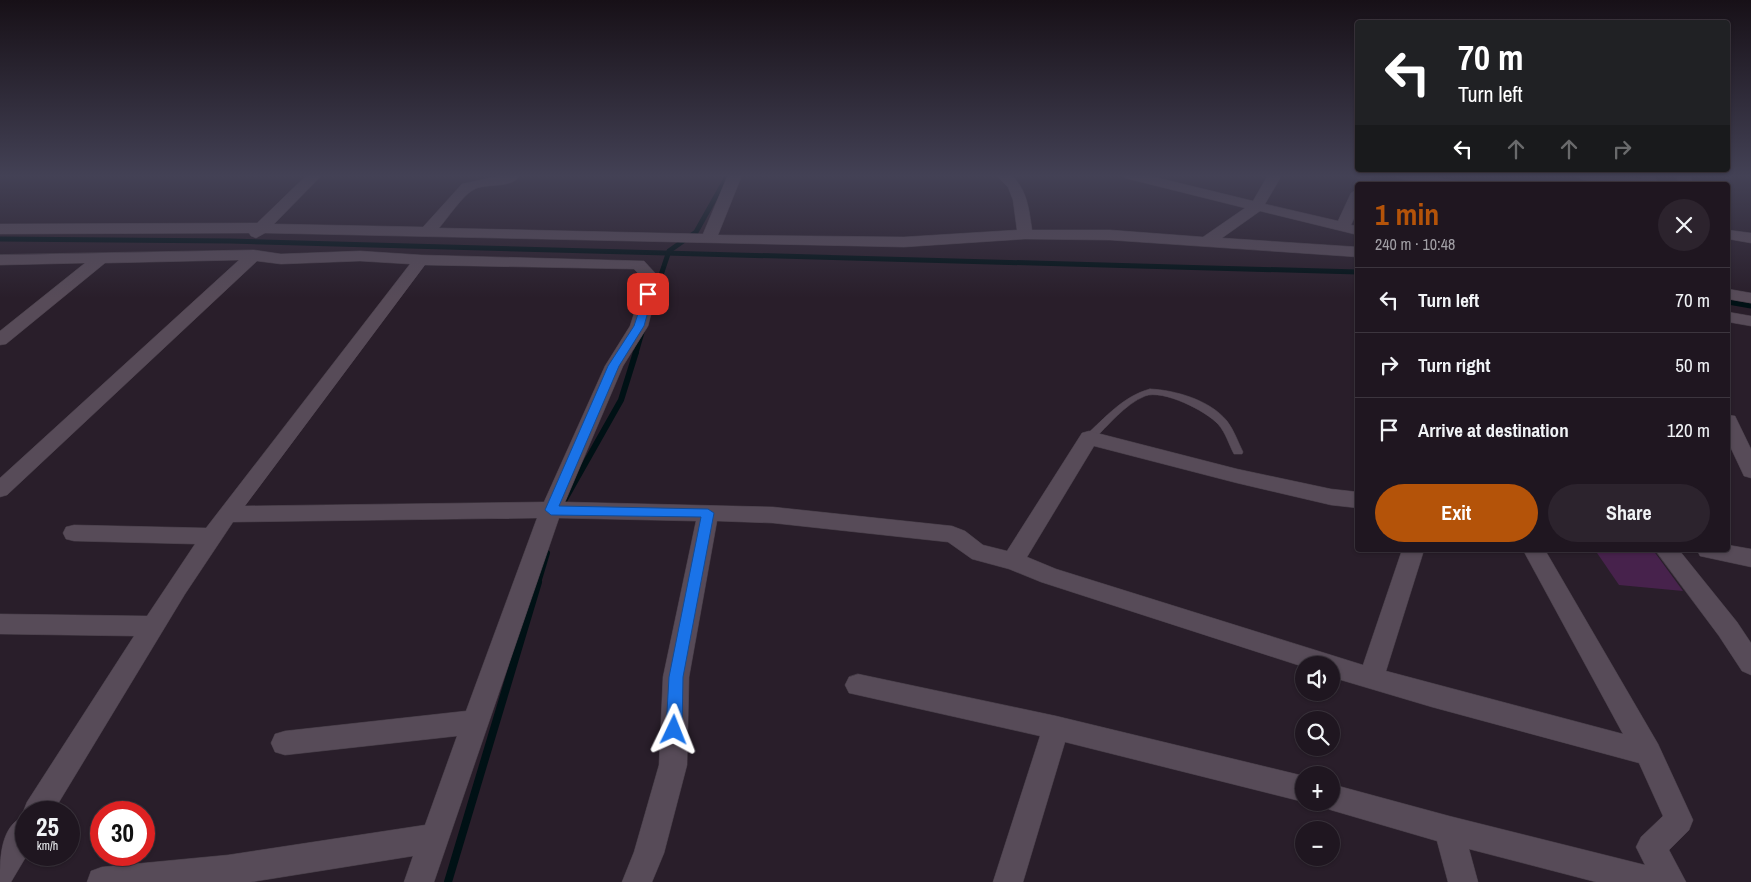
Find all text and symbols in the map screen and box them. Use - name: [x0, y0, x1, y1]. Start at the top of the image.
- text: 70 m: [1458, 34, 1523, 81]
- icon: left: [1375, 40, 1440, 105]
- text: Turn left: [1458, 79, 1523, 109]
- icon: left: [1449, 135, 1477, 163]
- icon: ahead: [1502, 135, 1530, 163]
- icon: ahead: [1555, 135, 1583, 163]
- icon: right: [1608, 135, 1636, 163]
- text: 1 min: [1375, 194, 1439, 234]
- button: close: [1658, 199, 1710, 251]
- text: 240 m · 10:48: [1375, 233, 1455, 255]
- pin: [627, 273, 669, 315]
- icon: arrive: [634, 280, 662, 308]
- icon: left: [1375, 286, 1403, 314]
- text: Turn left: [1418, 287, 1479, 313]
- text: 70 m: [1675, 287, 1710, 313]
- icon: right: [1375, 351, 1403, 379]
- text: Turn right: [1418, 352, 1490, 378]
- text: 50 m: [1675, 352, 1710, 378]
- icon: arrive: [1375, 416, 1403, 444]
- text: Arrive at destination: [1418, 417, 1569, 443]
- text: 120 m: [1667, 417, 1710, 443]
- button: Exit: [1375, 484, 1538, 542]
- button: Share: [1548, 484, 1710, 542]
- map controls: [1295, 656, 1340, 866]
- button: sound: [1295, 656, 1340, 701]
- position arrow: [647, 703, 699, 755]
- button: search: [1295, 711, 1340, 756]
- button: +: [1295, 766, 1340, 811]
- speed limit sign: 30: [90, 801, 155, 866]
- text: 25: [36, 810, 59, 844]
- button: −: [1295, 821, 1340, 866]
- text: km/h: [37, 838, 58, 854]

